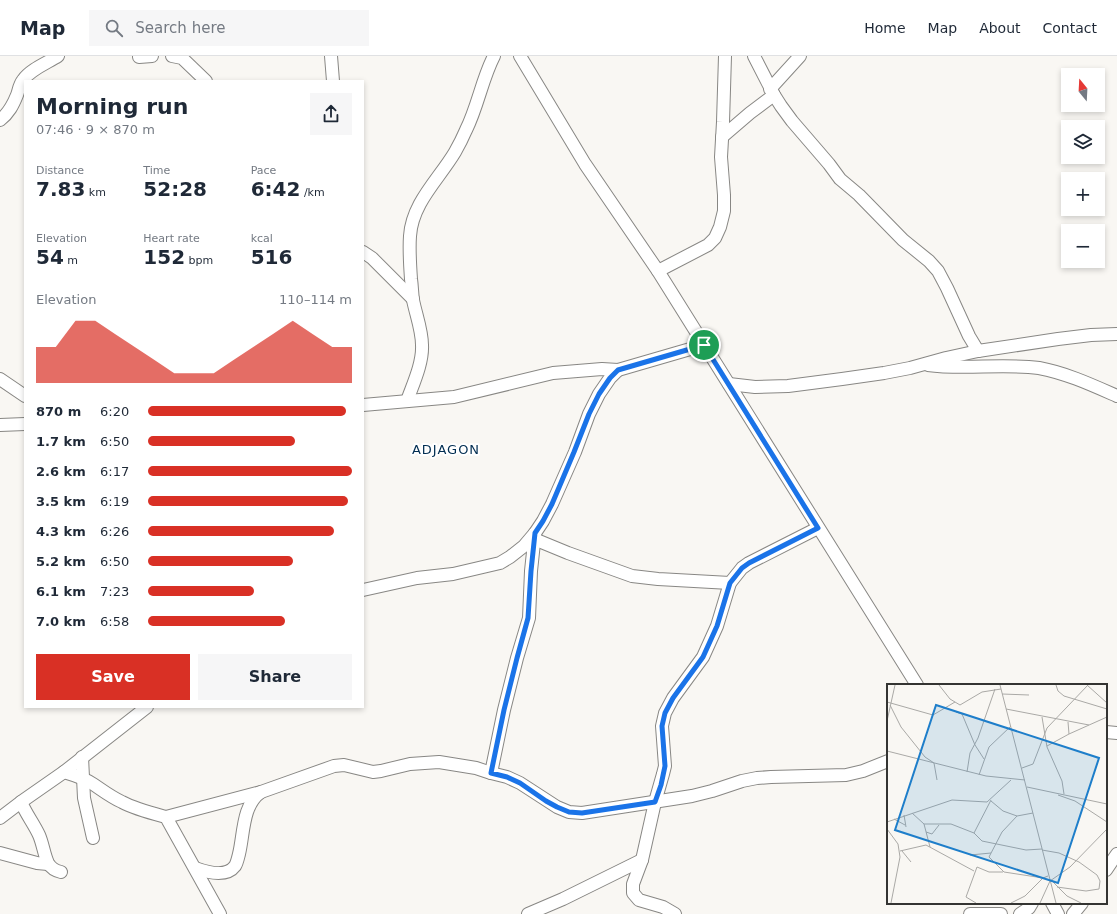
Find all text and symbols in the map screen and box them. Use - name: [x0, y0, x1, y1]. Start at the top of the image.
- search box: [89, 10, 369, 46]
- text: Map: [20, 17, 65, 39]
- icon: search: [103, 17, 125, 39]
- text: Search here: [135, 19, 225, 37]
- text: Home: [864, 20, 906, 36]
- text: Map: [928, 20, 957, 36]
- text: About: [979, 20, 1021, 36]
- text: Contact: [1043, 20, 1097, 36]
- north arrow: [1061, 68, 1105, 112]
- map controls: [1061, 68, 1105, 268]
- button: share: [310, 93, 352, 135]
- text: Morning run: [36, 94, 188, 119]
- button: layers: [1061, 120, 1105, 164]
- text: 07:46 · 9 × 870 m: [36, 122, 155, 137]
- text: Distance: [36, 164, 84, 177]
- text: Time: [143, 164, 170, 177]
- text: Pace: [251, 164, 276, 177]
- button: +: [1061, 172, 1105, 216]
- text: 7.83: [36, 177, 85, 201]
- text: 52:28: [143, 177, 207, 201]
- text: 6:42: [251, 177, 300, 201]
- text: km: [85, 186, 106, 199]
- text: /km: [300, 186, 325, 199]
- button: −: [1061, 224, 1105, 268]
- text: Elevation: [36, 232, 87, 245]
- text: Heart rate: [143, 232, 200, 245]
- text: kcal: [251, 232, 273, 245]
- text: 54: [36, 245, 64, 269]
- text: 152: [143, 245, 185, 269]
- text: 516: [251, 245, 292, 269]
- text: m: [64, 254, 78, 267]
- text: bpm: [185, 254, 213, 267]
- text: Elevation: [36, 292, 96, 307]
- text: 110–114 m: [279, 292, 352, 307]
- pin: [687, 328, 721, 362]
- icon: arrive: [693, 334, 715, 356]
- text: 870 m: [36, 404, 81, 419]
- text: 6:20: [100, 404, 129, 419]
- text: 1.7 km: [36, 434, 86, 449]
- text: 6:50: [100, 434, 129, 449]
- district label: ADJAGON: [412, 442, 480, 457]
- text: 2.6 km: [36, 464, 86, 479]
- text: 6:17: [100, 464, 129, 479]
- text: 3.5 km: [36, 494, 86, 509]
- text: 6:19: [100, 494, 129, 509]
- text: 4.3 km: [36, 524, 86, 539]
- text: 6:26: [100, 524, 129, 539]
- text: 5.2 km: [36, 554, 86, 569]
- text: 6:50: [100, 554, 129, 569]
- text: 6.1 km: [36, 584, 86, 599]
- text: 7:23: [100, 584, 129, 599]
- text: 7.0 km: [36, 614, 86, 629]
- text: 6:58: [100, 614, 129, 629]
- button: Save: [36, 654, 190, 700]
- button: Share: [198, 654, 352, 700]
- inset map: [887, 684, 1107, 904]

